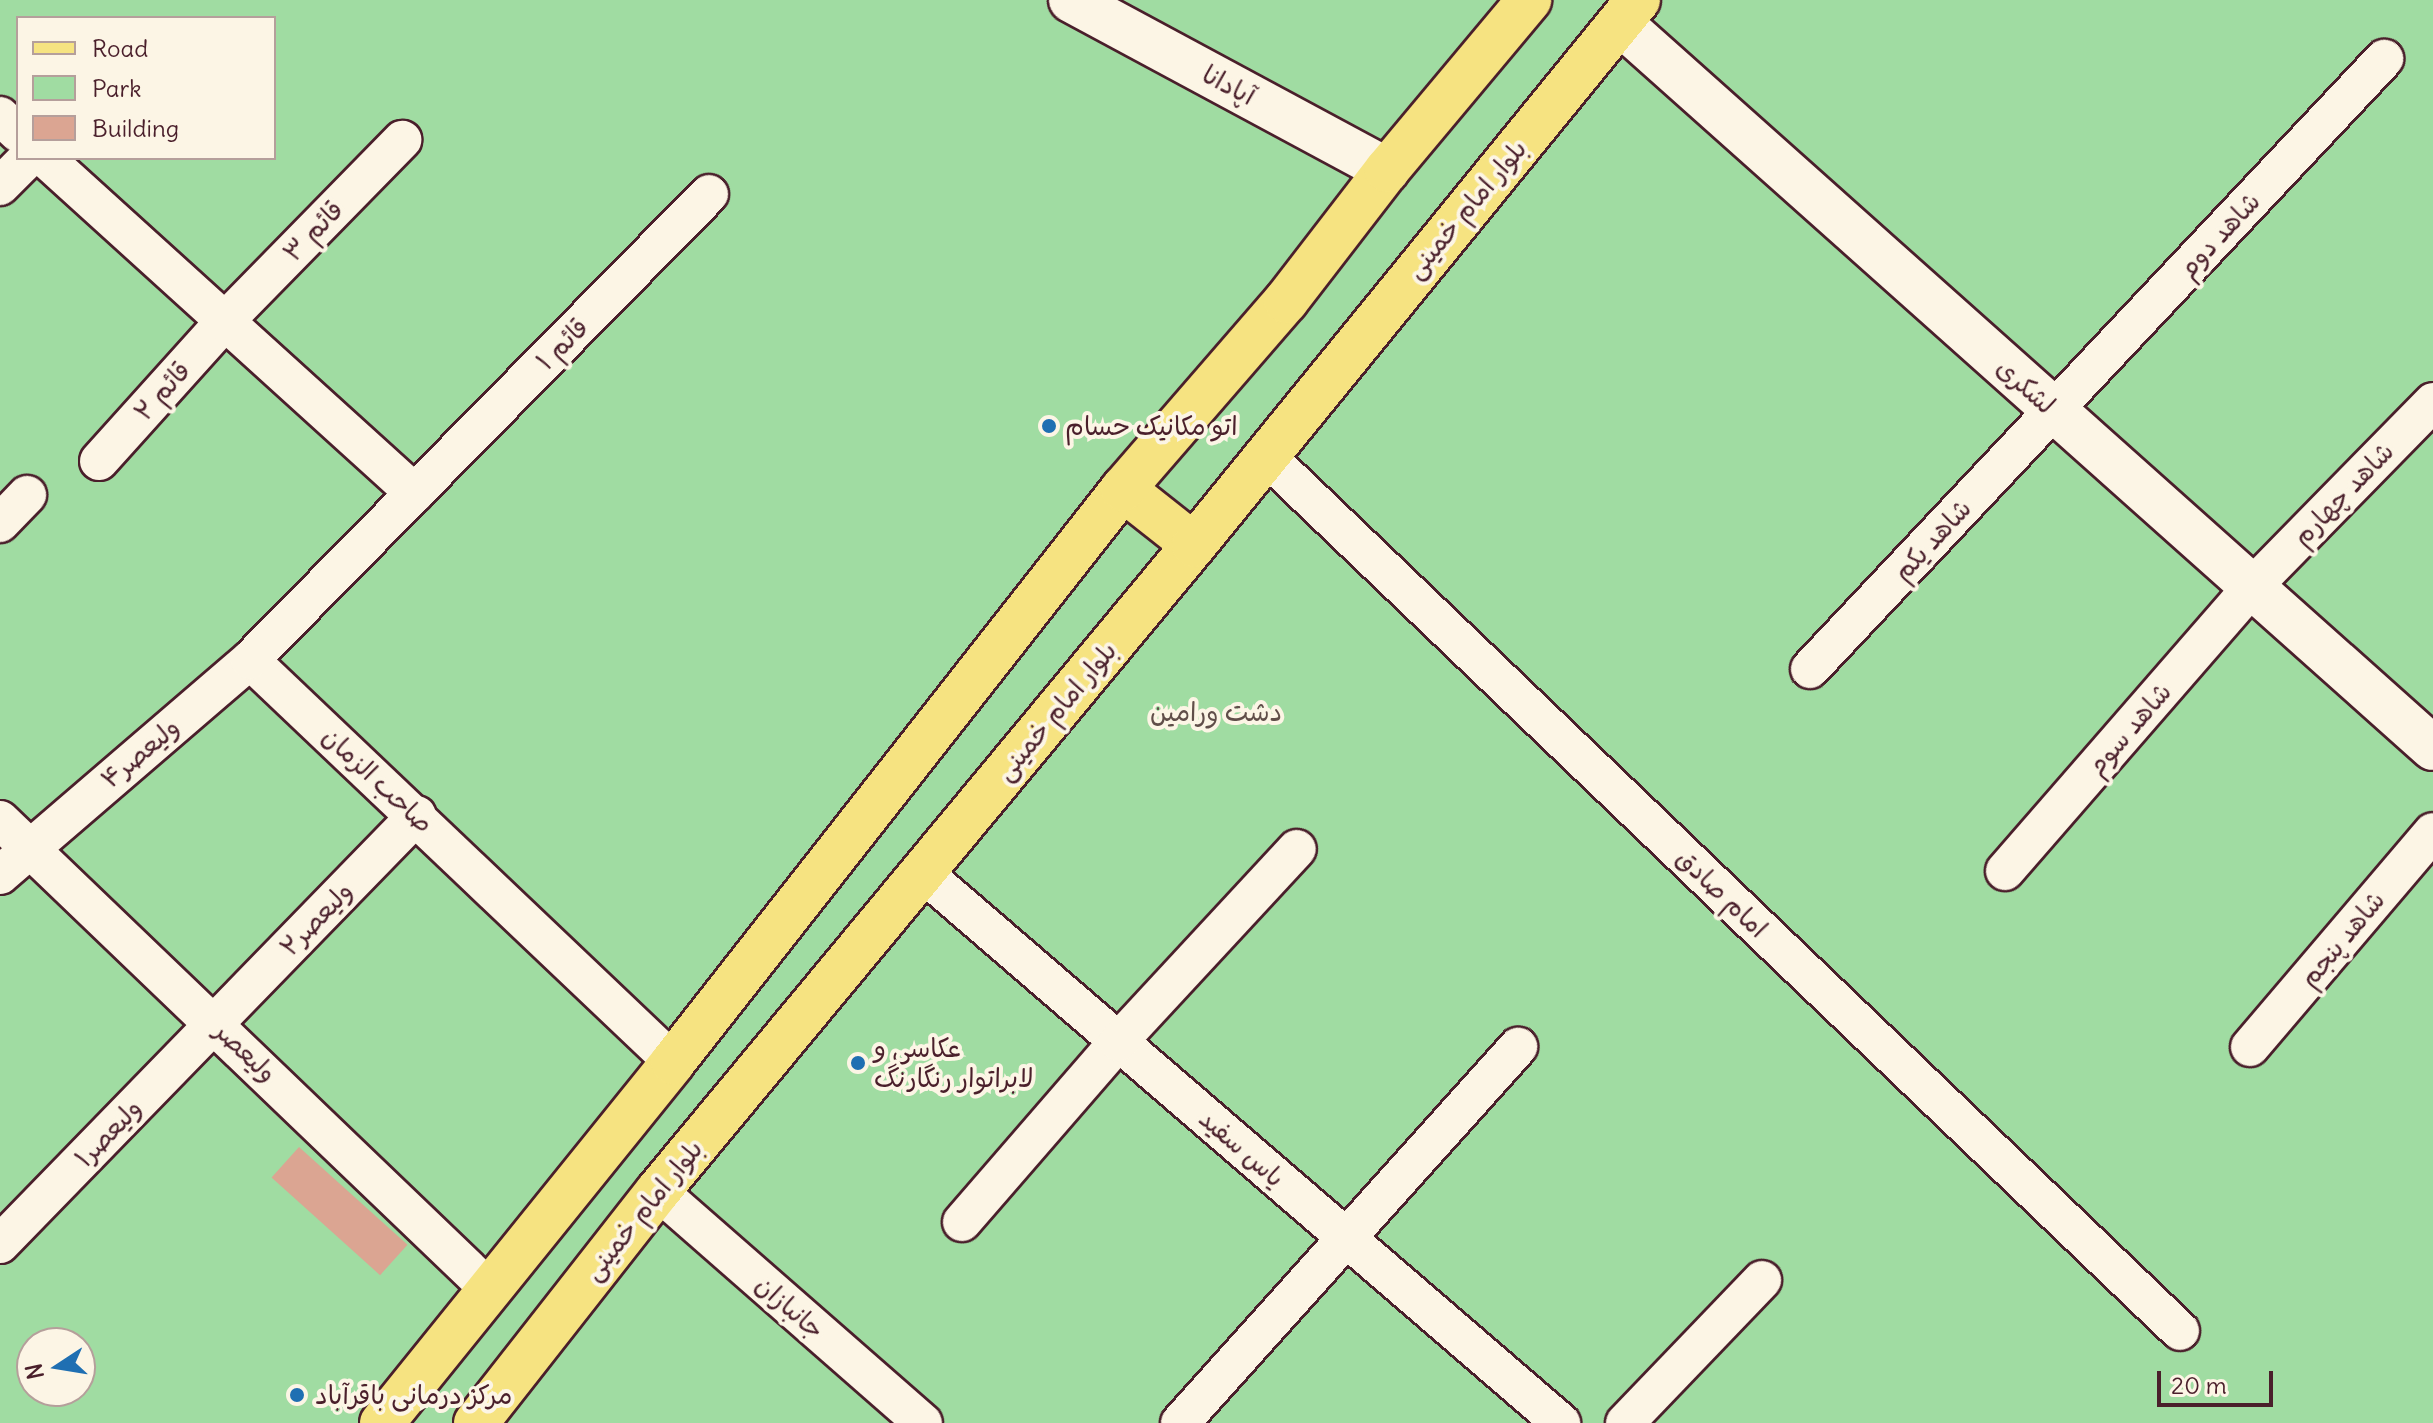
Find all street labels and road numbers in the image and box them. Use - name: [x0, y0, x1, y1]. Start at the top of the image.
- street label: آپادانا: [1197, 58, 1261, 112]
- street label: بلوار امام خمینی: [1399, 133, 1533, 285]
- street label: شاهد دوم: [2172, 186, 2266, 284]
- street label: قائم ۳: [277, 194, 349, 268]
- street label: قائم ۱: [529, 311, 595, 377]
- street label: لشکری: [1990, 352, 2062, 420]
- street label: قائم ۲: [127, 355, 197, 427]
- street label: شاهد چهارم: [2286, 436, 2400, 552]
- street label: شاهد یکم: [1886, 493, 1978, 587]
- street label: بلوار امام خمینی: [989, 635, 1123, 787]
- street label: شاهد سوم: [2080, 676, 2178, 782]
- street label: ولیعصر۴: [94, 711, 186, 795]
- street label: صاحب الزمان: [316, 721, 440, 839]
- street label: امام صادق: [1670, 842, 1774, 944]
- street label: ولیعصر۲: [273, 875, 359, 963]
- street label: شاهد پنجم: [2293, 885, 2391, 993]
- street label: ولیعصر: [209, 1015, 283, 1089]
- street label: ولیعصر۱: [68, 1092, 148, 1174]
- street label: یاس سفید: [1193, 1103, 1291, 1193]
- street label: بلوار امام خمینی: [577, 1133, 709, 1287]
- street label: جانبازان: [749, 1269, 831, 1345]

